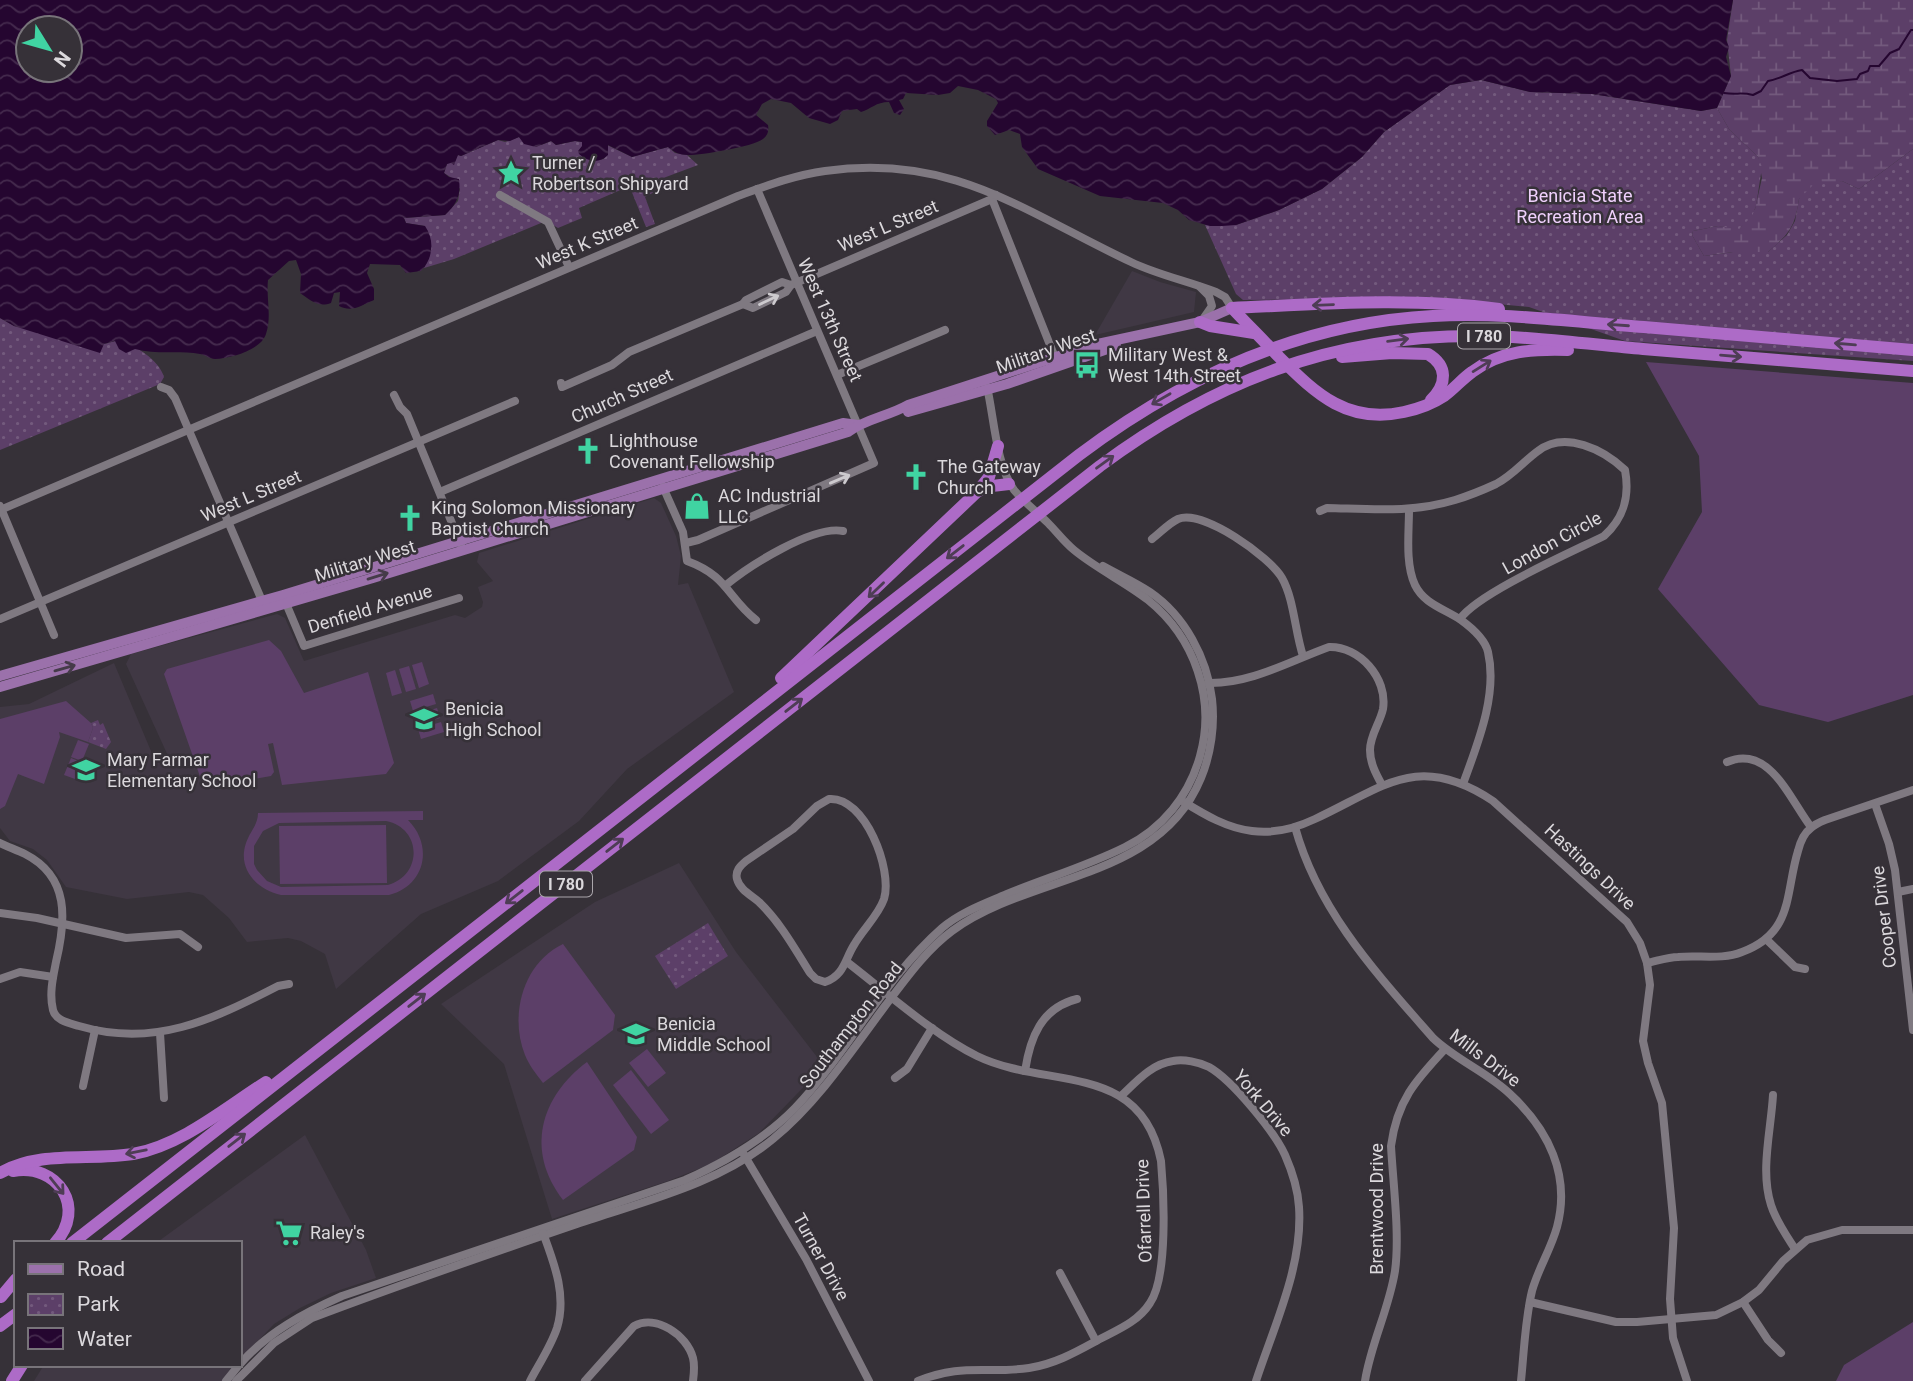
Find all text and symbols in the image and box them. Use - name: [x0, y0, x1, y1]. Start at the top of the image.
- north arrow: [14, 14, 84, 84]
- text: N: [49, 47, 75, 71]
- place label: Turner / Robertson Shipyard: [532, 152, 689, 194]
- place icon: Turner / Robertson Shipyard: [496, 158, 526, 188]
- park label: Benicia State Recreation Area: [1516, 185, 1644, 227]
- street label: West L Street: [835, 195, 941, 256]
- street label: West K Street: [533, 212, 641, 273]
- street label: West 13th Street: [794, 255, 867, 385]
- one-way arrow: [758, 293, 779, 307]
- one-way arrow: [1312, 299, 1335, 312]
- one-way arrow: [1607, 318, 1630, 331]
- street label: Military West: [993, 324, 1099, 377]
- road number: I 780: [1458, 324, 1510, 348]
- one-way arrow: [1386, 334, 1408, 347]
- one-way arrow: [1834, 337, 1857, 350]
- place label: Military West & West 14th Street: [1108, 344, 1241, 386]
- bus stop icon: Military West & West 14th Street: [1072, 350, 1102, 380]
- one-way arrow: [1719, 350, 1742, 363]
- one-way arrow: [1471, 359, 1491, 373]
- street label: Church Street: [568, 364, 676, 427]
- one-way arrow: [1151, 392, 1171, 406]
- place label: Lighthouse Covenant Fellowship: [609, 430, 775, 472]
- church icon: Lighthouse Covenant Fellowship: [573, 436, 603, 466]
- one-way arrow: [1096, 454, 1114, 469]
- place label: The Gateway Church: [937, 456, 1041, 498]
- church icon: The Gateway Church: [901, 462, 931, 492]
- street label: West L Street: [198, 465, 304, 526]
- one-way arrow: [828, 472, 850, 485]
- place label: AC Industrial LLC: [718, 485, 821, 527]
- shop icon: AC Industrial LLC: [682, 491, 712, 521]
- place label: King Solomon Missionary Baptist Church: [431, 497, 636, 539]
- church icon: King Solomon Missionary Baptist Church: [395, 503, 425, 533]
- street label: London Circle: [1499, 507, 1605, 578]
- street label: Military West: [312, 535, 418, 586]
- one-way arrow: [946, 544, 965, 559]
- one-way arrow: [367, 569, 389, 582]
- street label: Denfield Avenue: [305, 580, 434, 637]
- one-way arrow: [868, 581, 885, 598]
- one-way arrow: [54, 660, 76, 673]
- one-way arrow: [785, 697, 803, 712]
- place label: Benicia High School: [445, 698, 542, 740]
- school or university icon: Benicia High School: [409, 704, 439, 734]
- place label: Mary Farmar Elementary School: [107, 749, 256, 791]
- school or university icon: Mary Farmar Elementary School: [71, 755, 101, 785]
- street label: Hastings Drive: [1541, 819, 1640, 914]
- one-way arrow: [606, 837, 624, 853]
- street label: Cooper Drive: [1867, 865, 1900, 969]
- road number: I 780: [540, 872, 592, 897]
- one-way arrow: [506, 889, 524, 904]
- street label: Southampton Road: [795, 958, 906, 1092]
- one-way arrow: [407, 993, 426, 1008]
- place label: Benicia Middle School: [657, 1013, 771, 1055]
- school or university icon: Benicia Middle School: [621, 1019, 651, 1049]
- street label: Mills Drive: [1446, 1024, 1525, 1091]
- street label: York Drive: [1229, 1065, 1297, 1140]
- one-way arrow: [228, 1132, 246, 1147]
- street label: Brentwood Drive: [1366, 1143, 1387, 1275]
- one-way arrow: [125, 1146, 148, 1159]
- street label: Ofarrell Drive: [1131, 1159, 1156, 1263]
- one-way arrow: [49, 1176, 65, 1194]
- street label: Turner Drive: [789, 1210, 854, 1304]
- supermarket icon: Raley's: [274, 1218, 304, 1248]
- place label: Raley's: [310, 1222, 365, 1243]
- legend: [14, 1241, 242, 1367]
- text: Road: [77, 1257, 125, 1281]
- text: Park: [77, 1292, 120, 1316]
- text: Water: [77, 1327, 132, 1351]

